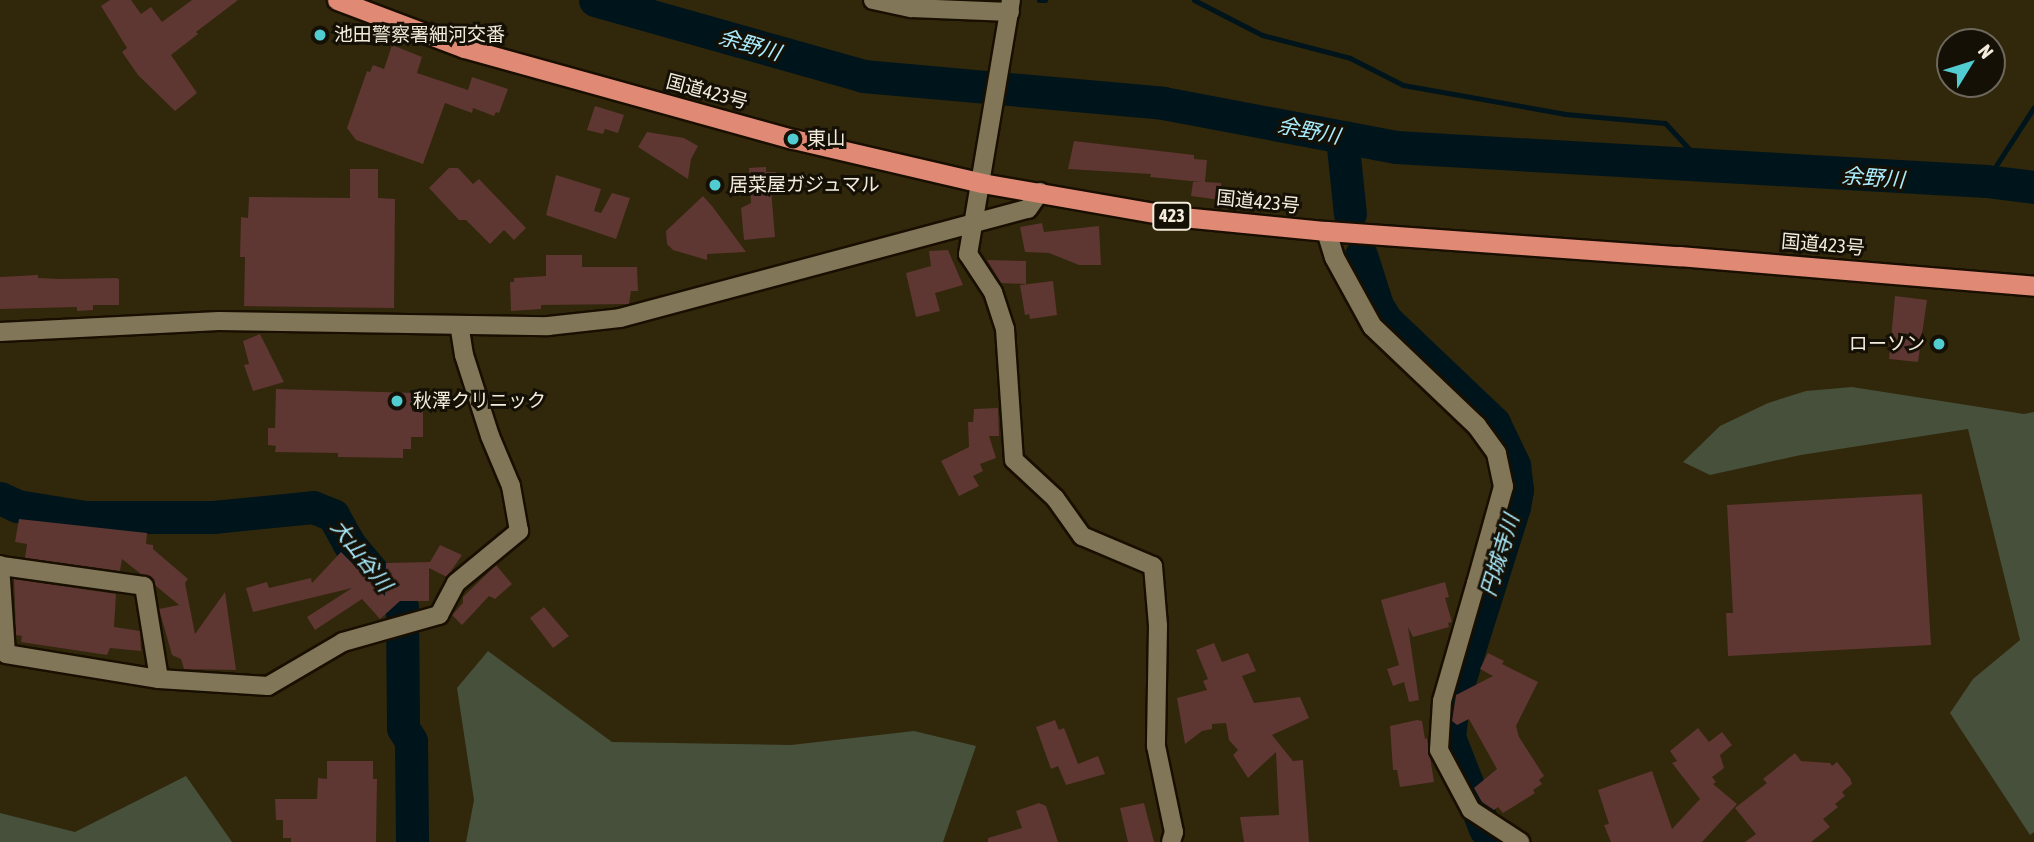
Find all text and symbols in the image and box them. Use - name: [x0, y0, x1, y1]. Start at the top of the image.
- water label: 余野川: [716, 23, 784, 65]
- place label: 池田警察署細河交番: [334, 24, 505, 46]
- marker: 池田警察署細河交番: [312, 27, 328, 43]
- north arrow: [1936, 28, 2006, 98]
- text: N: [1974, 40, 1998, 62]
- street label: 国道423号: [664, 70, 750, 114]
- water label: 余野川: [1276, 112, 1342, 148]
- place label: 東山: [807, 128, 845, 150]
- marker: 東山: [785, 131, 801, 147]
- water label: 余野川: [1841, 162, 1905, 192]
- place label: 居菜屋ガジュマル: [729, 174, 881, 196]
- marker: 居菜屋ガジュマル: [707, 177, 723, 193]
- street label: 国道423号: [1215, 186, 1301, 218]
- road number: 423: [1151, 202, 1193, 230]
- street label: 国道423号: [1780, 230, 1866, 260]
- place label: ローソン: [1849, 333, 1925, 355]
- marker: ローソン: [1931, 336, 1947, 352]
- place label: 秋澤クリニック: [413, 390, 546, 412]
- marker: 秋澤クリニック: [387, 391, 407, 411]
- water label: 円城寺川: [1475, 511, 1523, 599]
- water label: 大山谷川: [326, 514, 398, 596]

